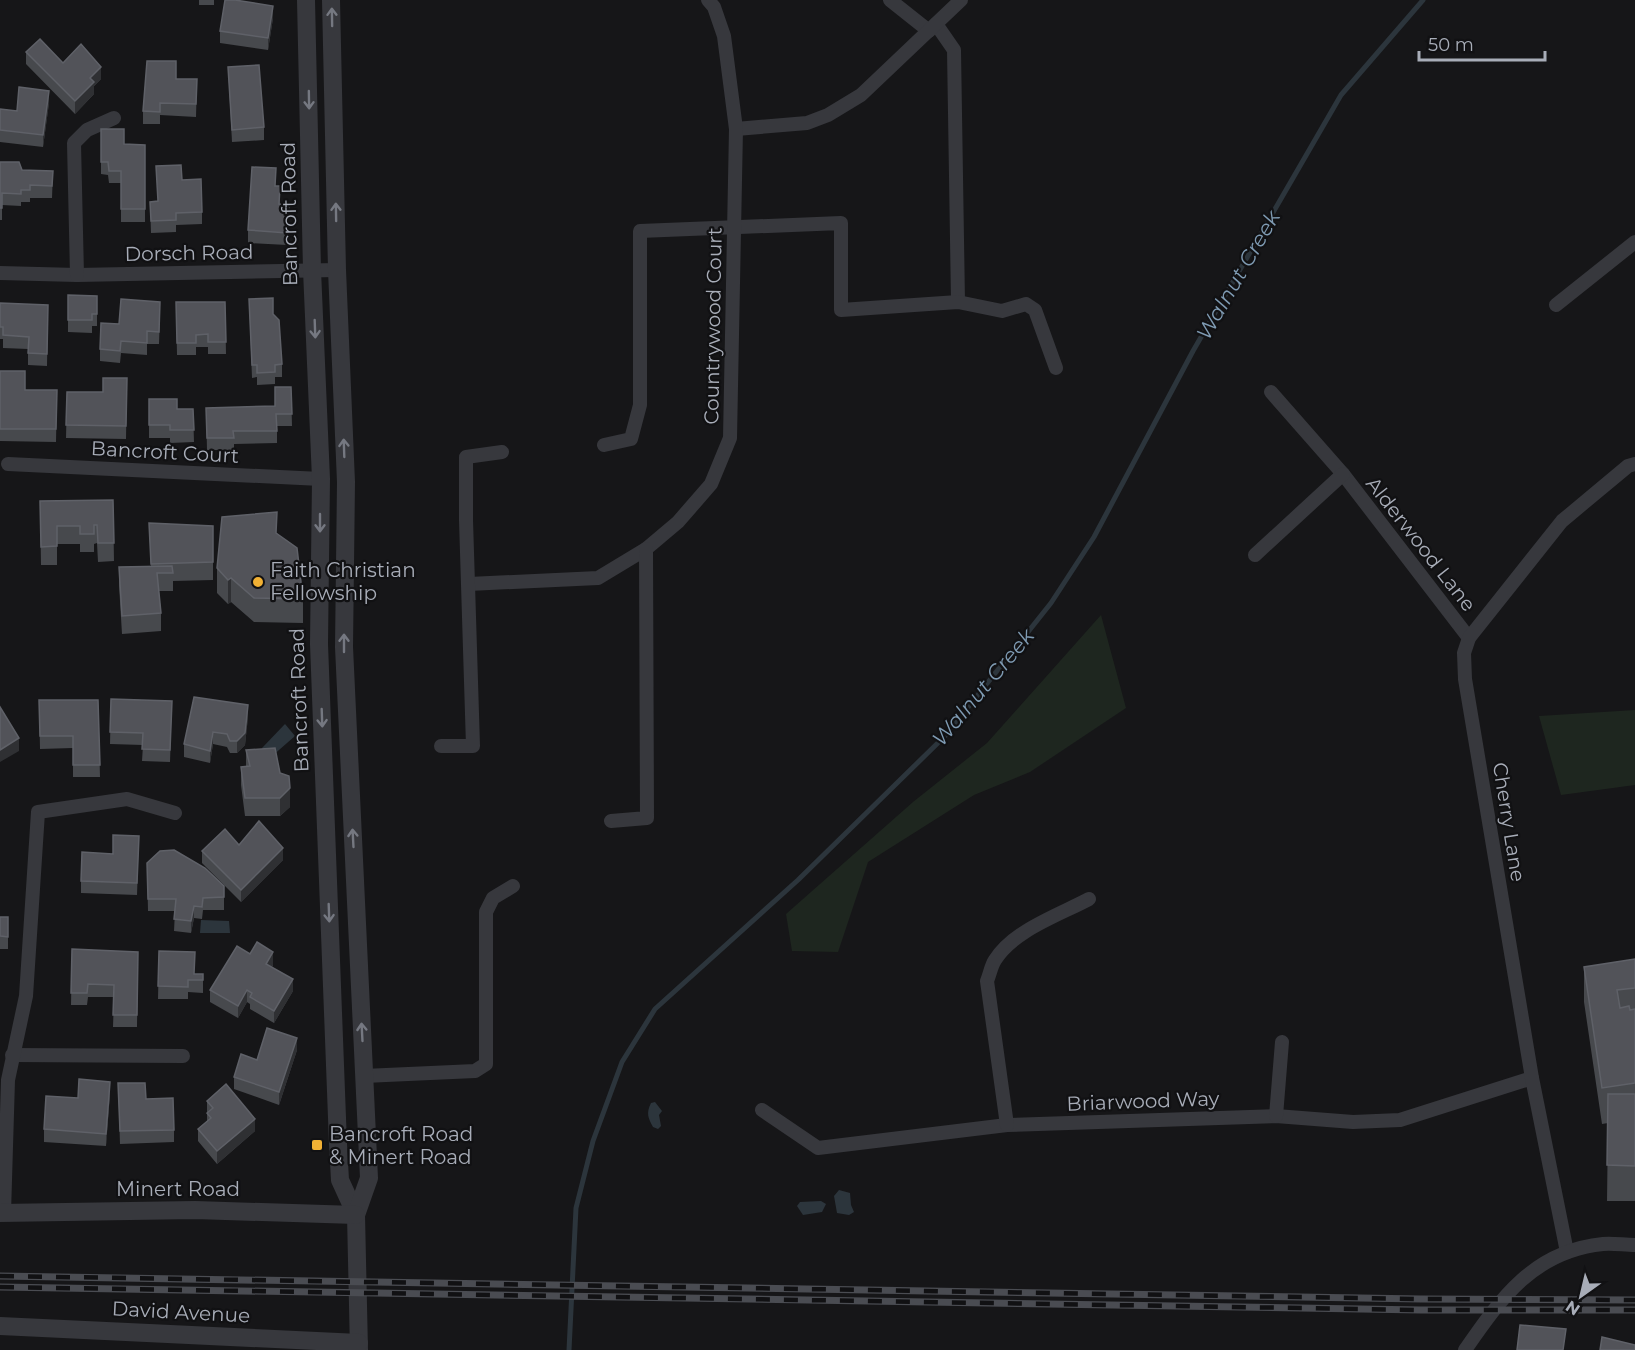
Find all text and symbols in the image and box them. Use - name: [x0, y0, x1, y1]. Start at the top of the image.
- one-way arrow: [326, 7, 337, 27]
- scale bar: [1419, 24, 1545, 62]
- text: 50 m: [1428, 34, 1474, 56]
- one-way arrow: [303, 90, 314, 110]
- street label: Bancroft Road: [276, 142, 302, 286]
- one-way arrow: [330, 202, 342, 222]
- water label: Walnut Creek: [1191, 205, 1286, 344]
- street label: Countrywood Court: [699, 227, 727, 425]
- street label: Dorsch Road: [124, 240, 254, 266]
- one-way arrow: [309, 318, 320, 338]
- street label: Bancroft Court: [90, 436, 240, 468]
- one-way arrow: [339, 438, 350, 458]
- street label: Alderwood Lane: [1361, 472, 1481, 616]
- one-way arrow: [314, 513, 326, 533]
- place label: Faith Christian Fellowship: [270, 558, 416, 605]
- marker: Faith Christian Fellowship: [251, 575, 265, 589]
- water label: Walnut Creek: [927, 622, 1040, 751]
- street label: Bancroft Road: [284, 627, 314, 773]
- one-way arrow: [338, 633, 350, 653]
- one-way arrow: [316, 708, 328, 728]
- street label: Cherry Lane: [1488, 760, 1530, 884]
- one-way arrow: [347, 828, 358, 848]
- one-way arrow: [324, 903, 335, 923]
- one-way arrow: [356, 1023, 367, 1043]
- street label: Briarwood Way: [1066, 1086, 1220, 1116]
- place label: Bancroft Road & Minert Road: [329, 1122, 473, 1169]
- marker: Bancroft Road & Minert Road: [310, 1138, 324, 1152]
- street label: Minert Road: [116, 1177, 240, 1201]
- north arrow: [1551, 1266, 1611, 1326]
- street label: David Avenue: [111, 1296, 251, 1328]
- text: N: [1562, 1297, 1584, 1320]

